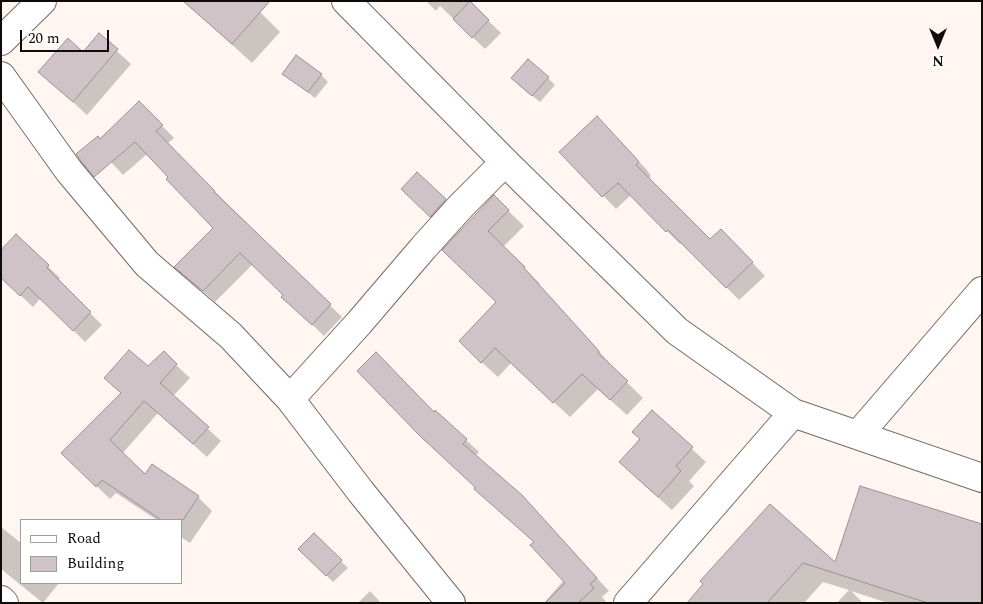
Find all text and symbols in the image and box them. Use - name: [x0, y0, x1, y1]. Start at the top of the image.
- scale bar: [22, 20, 111, 52]
- north arrow: [913, 20, 963, 70]
- text: 20 m: [28, 27, 60, 50]
- text: N: [932, 50, 944, 71]
- legend: [20, 519, 182, 584]
- text: Road: [67, 527, 101, 550]
- text: Building: [67, 552, 124, 575]

